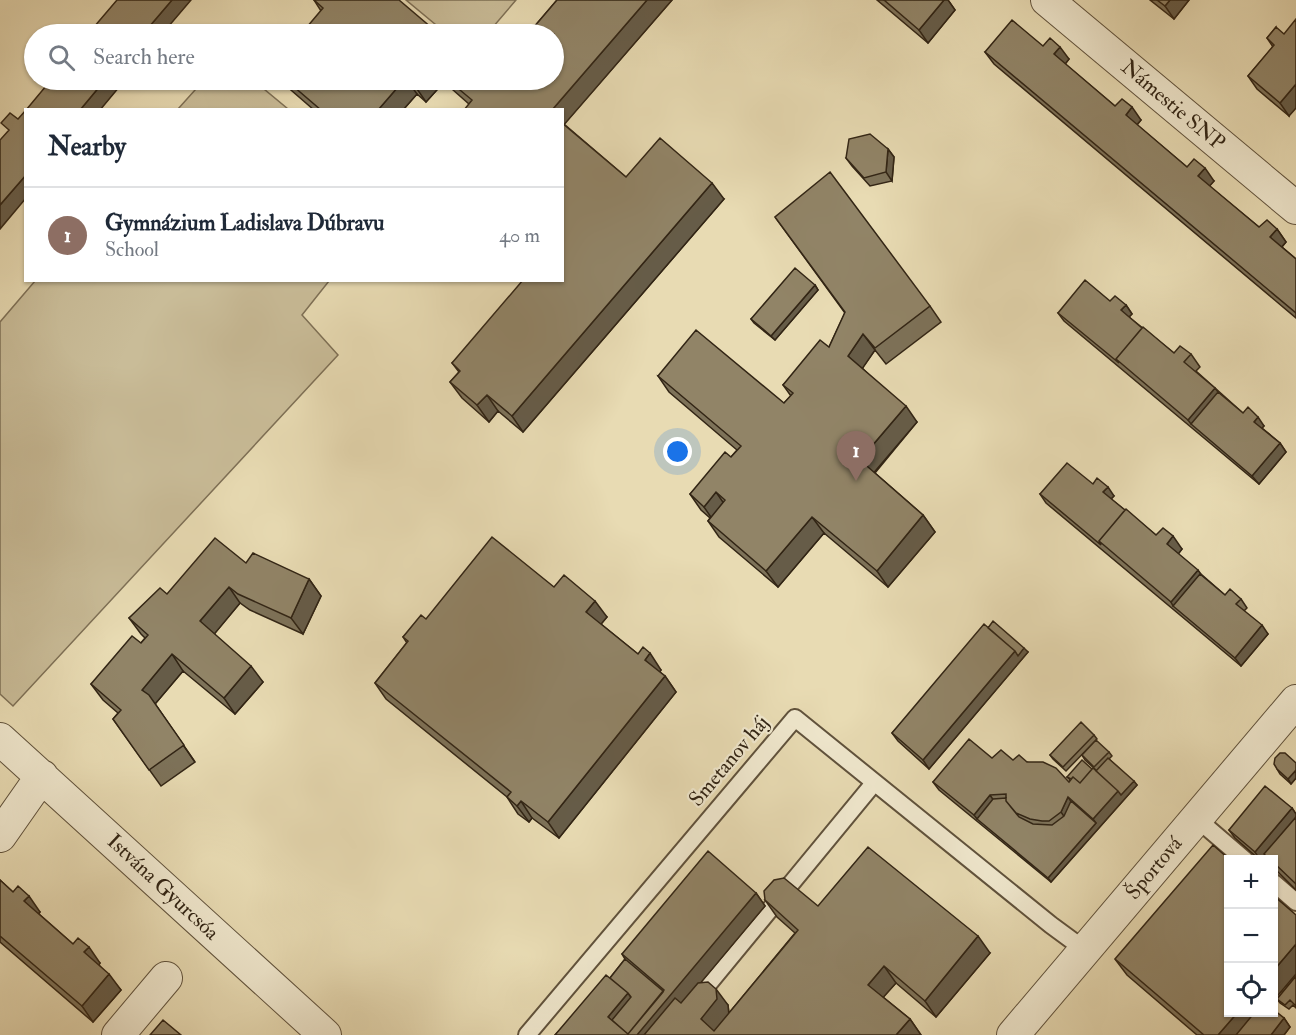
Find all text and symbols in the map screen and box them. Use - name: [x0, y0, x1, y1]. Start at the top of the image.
- search box: [24, 24, 564, 90]
- icon: search: [45, 41, 78, 74]
- text: Search here: [93, 43, 195, 71]
- street label: Námestie SNP: [1116, 54, 1230, 156]
- text: Nearby: [48, 131, 126, 163]
- text: Gymnázium Ladislava Dúbravu: [105, 209, 384, 237]
- text: 1: [64, 223, 71, 248]
- text: 40 m: [499, 223, 540, 248]
- text: School: [105, 237, 159, 262]
- pin: 1: [836, 432, 876, 481]
- your location: [663, 437, 692, 466]
- street label: Smetanov háj: [683, 710, 775, 812]
- street label: Istvána Gyurcsóa: [101, 828, 225, 946]
- street label: Športová: [1120, 831, 1189, 905]
- map controls: [1224, 855, 1278, 1017]
- button: +: [1224, 855, 1278, 909]
- button: −: [1224, 909, 1278, 963]
- button: locate: [1224, 963, 1278, 1017]

